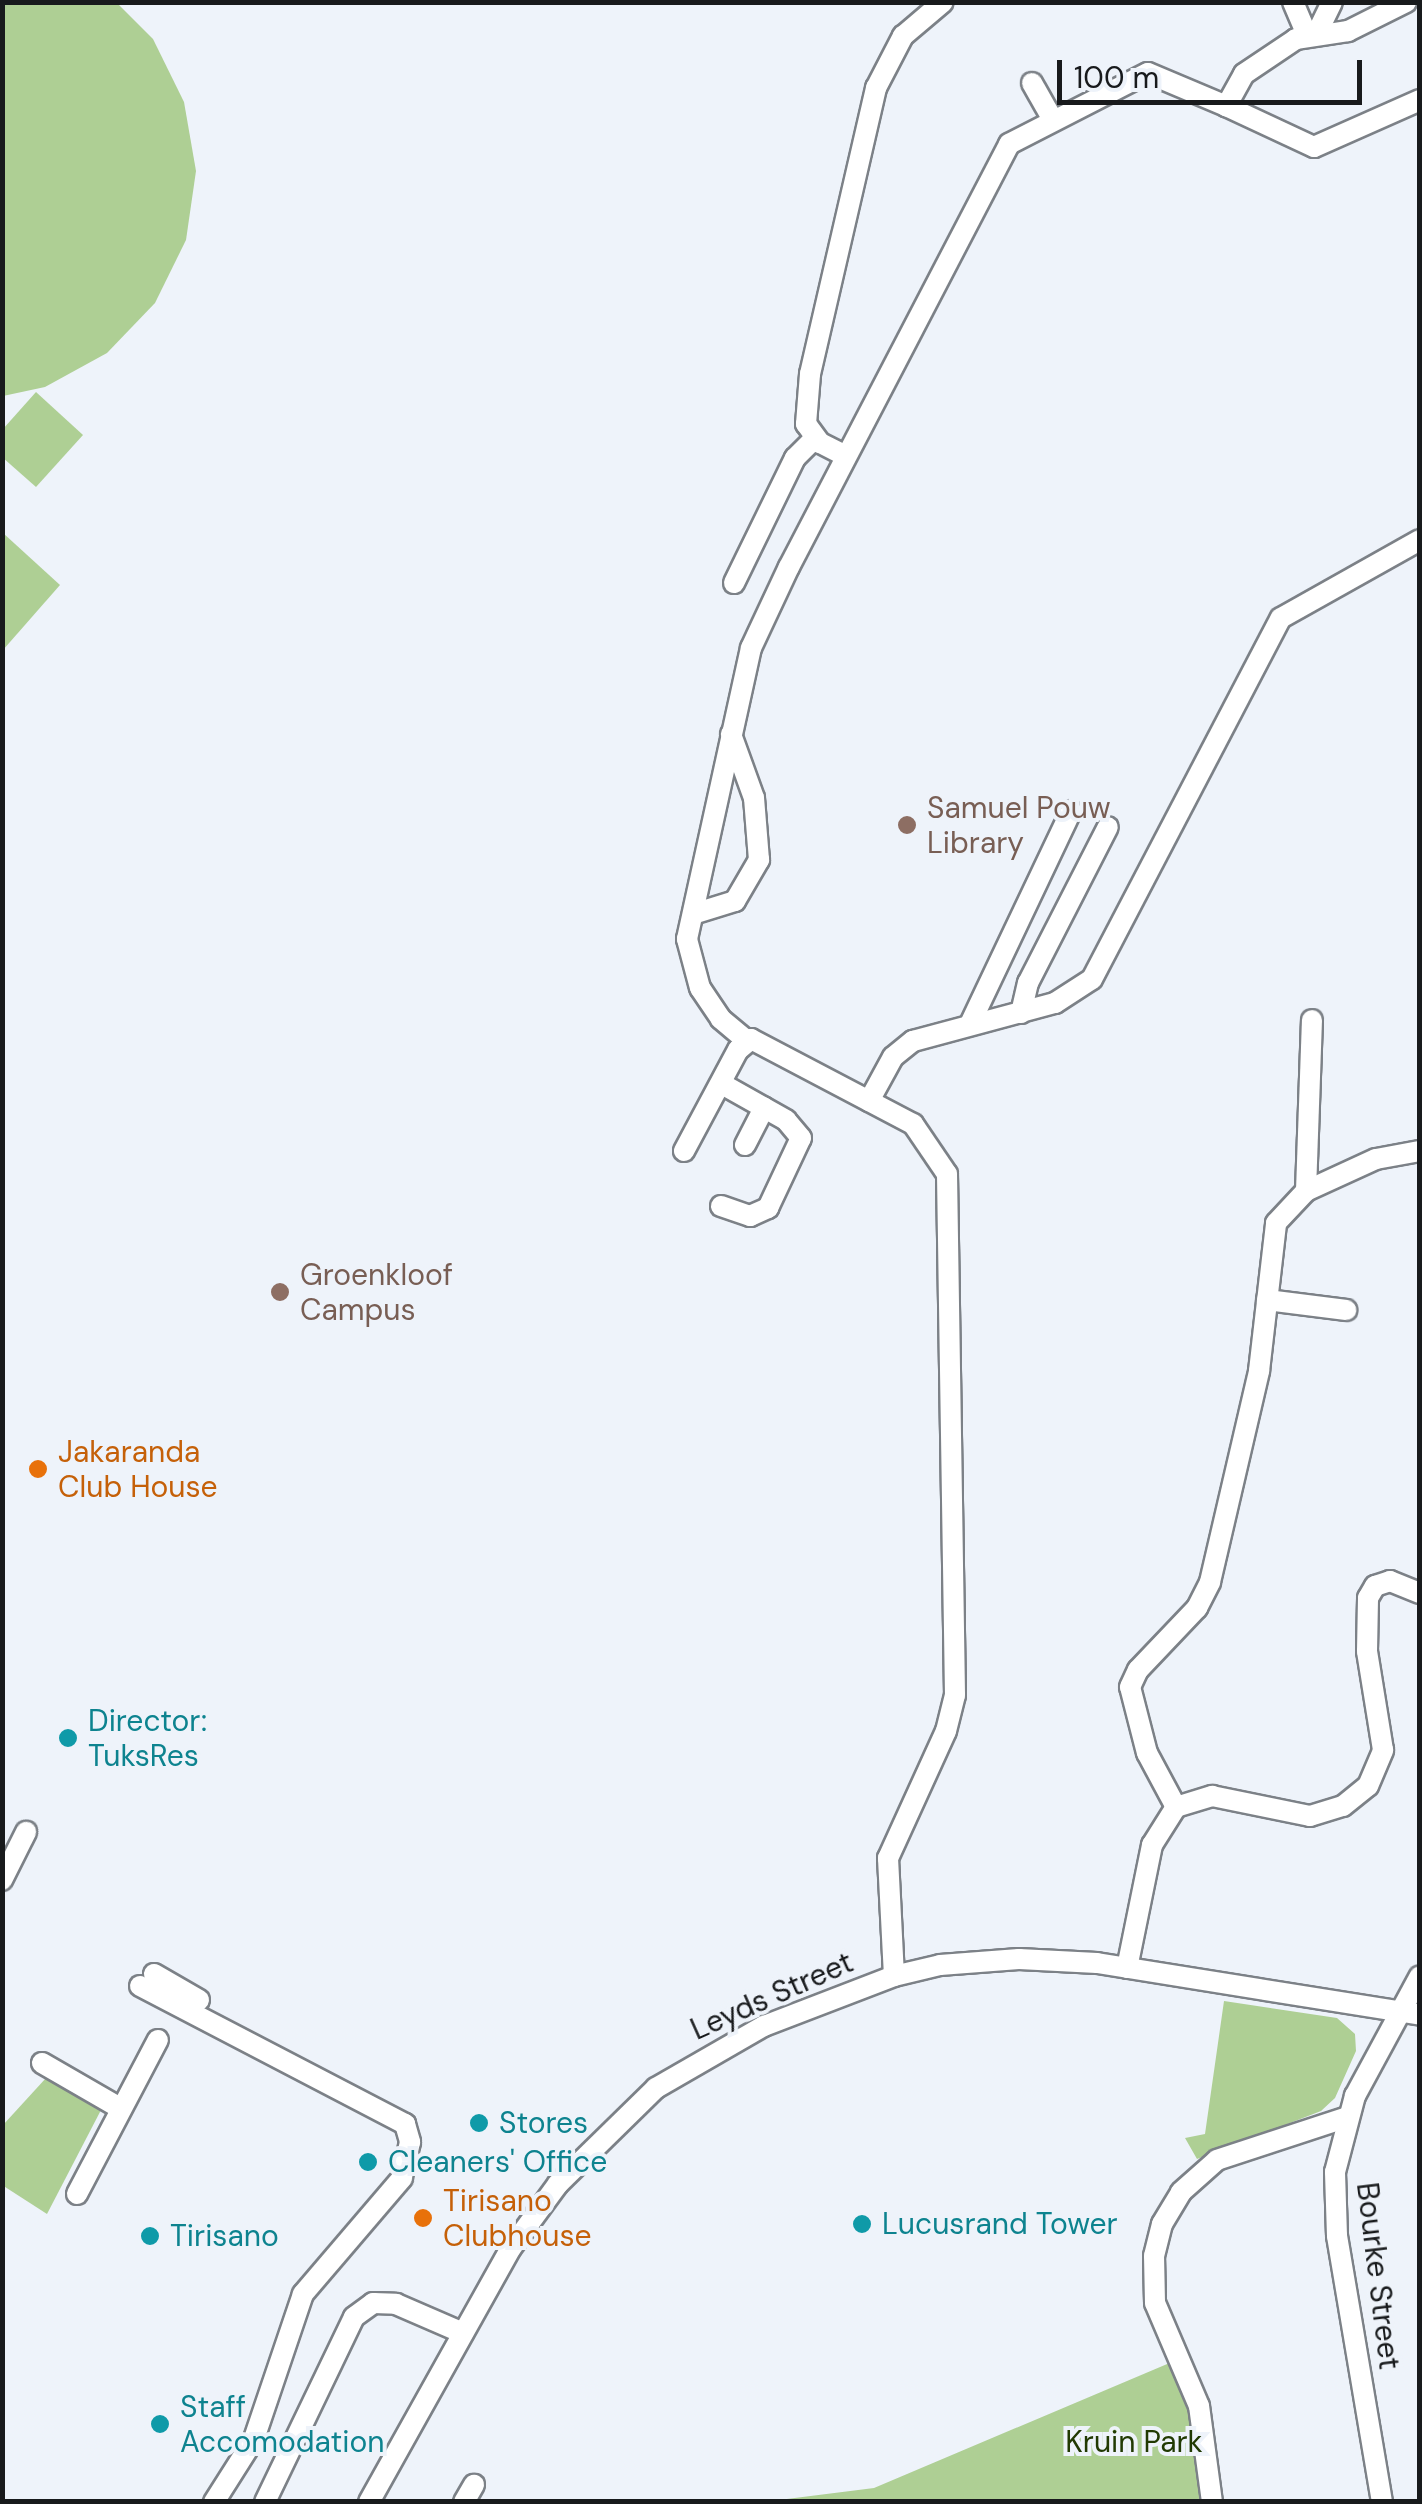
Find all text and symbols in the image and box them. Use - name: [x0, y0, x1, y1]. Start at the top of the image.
- scale bar: [1062, 40, 1367, 102]
- text: 100 m: [1074, 58, 1159, 97]
- place label: Samuel Pouw Library: [927, 790, 1111, 860]
- marker: Samuel Pouw Library: [896, 814, 918, 836]
- place label: Groenkloof Campus: [300, 1257, 453, 1328]
- marker: Groenkloof Campus: [269, 1281, 291, 1303]
- place label: Jakaranda Club House: [58, 1434, 218, 1504]
- marker: Jakaranda Club House: [27, 1458, 49, 1480]
- place label: Director: TuksRes: [88, 1703, 207, 1774]
- marker: Director: TuksRes: [57, 1727, 79, 1749]
- street label: Leyds Street: [685, 1944, 859, 2048]
- place label: Stores: [499, 2105, 588, 2141]
- marker: Stores: [468, 2112, 490, 2134]
- place label: Cleaners' Office: [388, 2144, 607, 2180]
- marker: Cleaners' Office: [357, 2151, 379, 2173]
- street label: Bourke Street: [1349, 2180, 1407, 2372]
- place label: Tirisano Clubhouse: [443, 2183, 591, 2254]
- place label: Lucusrand Tower: [882, 2206, 1118, 2242]
- marker: Tirisano Clubhouse: [412, 2207, 434, 2229]
- marker: Lucusrand Tower: [851, 2213, 873, 2235]
- place label: Tirisano: [170, 2218, 279, 2254]
- marker: Tirisano: [139, 2225, 161, 2247]
- place label: Staff Accomodation: [180, 2389, 384, 2460]
- marker: Staff Accomodation: [149, 2413, 171, 2435]
- park label: Kruin Park: [1065, 2424, 1203, 2460]

